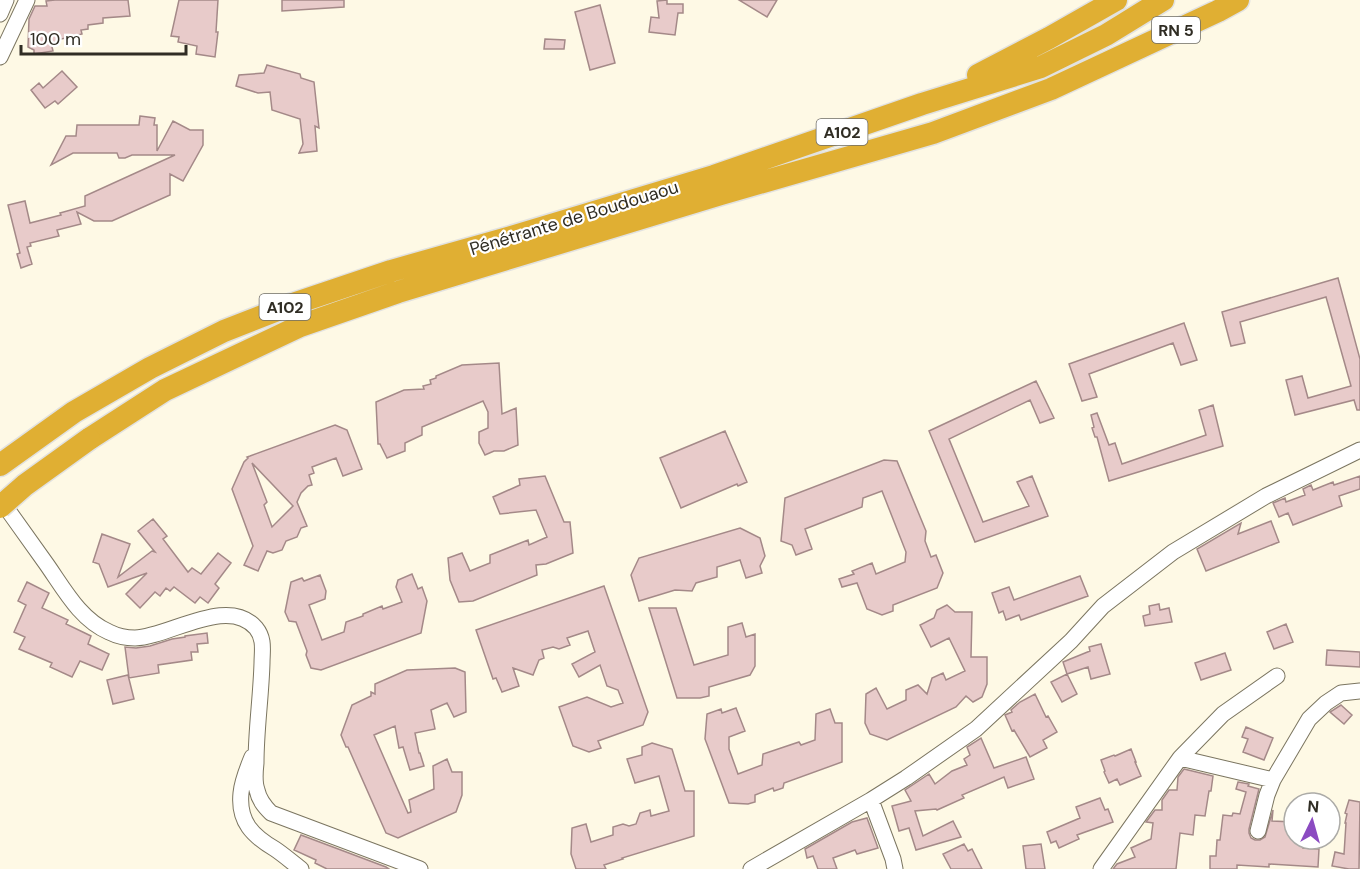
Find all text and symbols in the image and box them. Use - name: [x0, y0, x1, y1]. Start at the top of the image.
- road number: RN 5: [1152, 17, 1200, 43]
- scale bar: [21, 18, 186, 56]
- text: 100 m: [30, 27, 81, 51]
- road number: A102: [816, 119, 868, 145]
- street label: Pénétrante de Boudouaou: [467, 175, 681, 261]
- road number: A102: [260, 294, 310, 320]
- north arrow: [1282, 791, 1342, 851]
- text: N: [1307, 796, 1320, 818]

